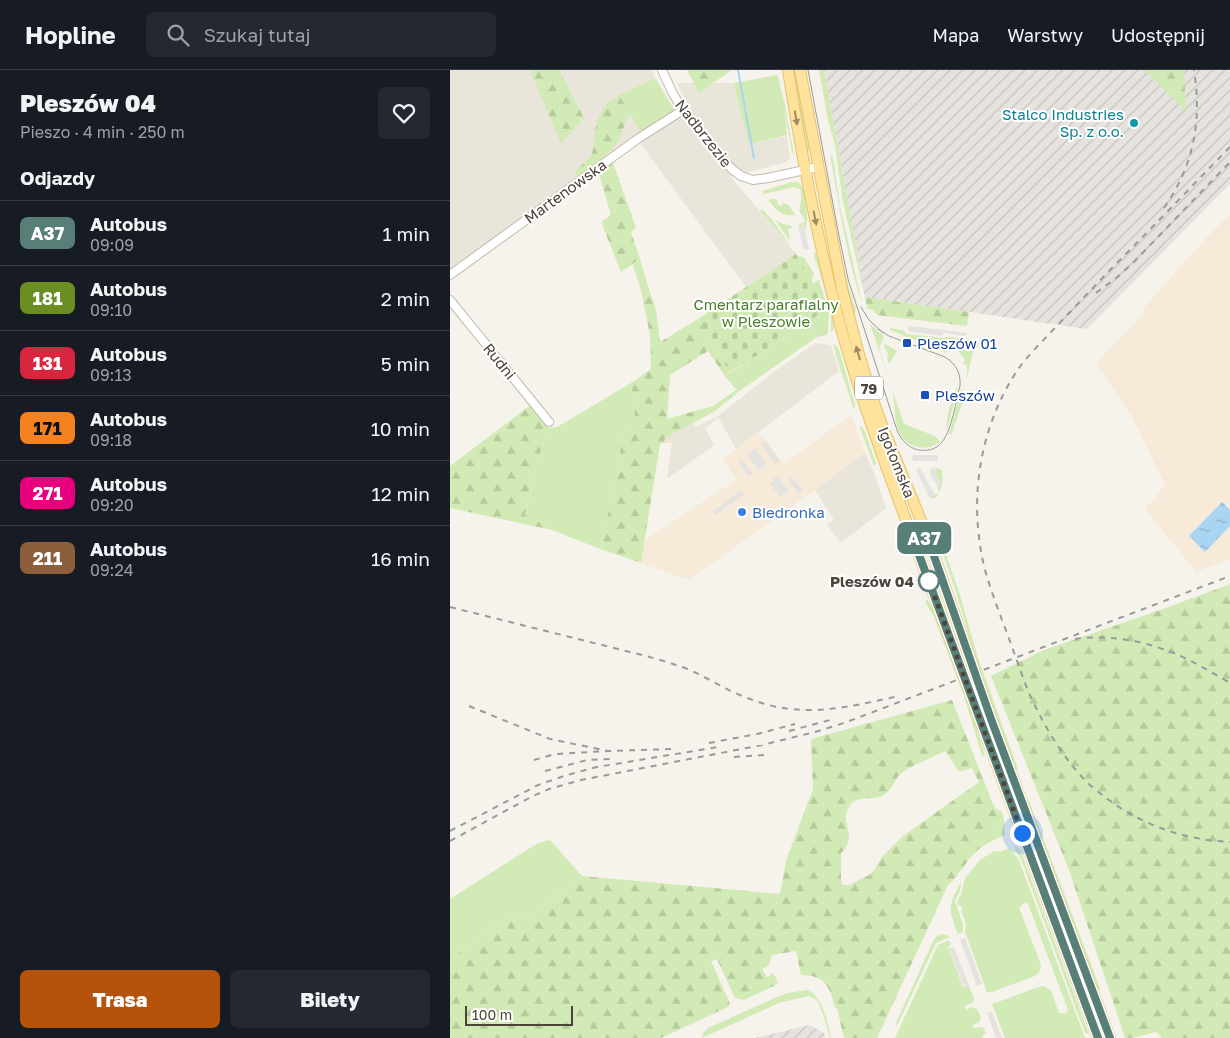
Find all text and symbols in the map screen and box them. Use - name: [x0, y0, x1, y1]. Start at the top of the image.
- search box: [146, 12, 496, 57]
- text: Hopline: [25, 20, 116, 49]
- icon: search: [164, 21, 192, 49]
- text: Szukaj tutaj: [204, 23, 311, 46]
- text: Mapa: [932, 24, 979, 46]
- text: Warstwy: [1007, 24, 1083, 46]
- text: Udostępnij: [1111, 24, 1205, 46]
- button: heart: [378, 87, 430, 139]
- text: Pleszów 04: [20, 88, 156, 117]
- street label: Nadbrzezie: [672, 96, 736, 171]
- place label: Stalco Industries Sp. z o.o.: [1002, 105, 1124, 140]
- one-way arrow: [793, 110, 801, 126]
- marker: Stalco Industries Sp. z o.o.: [1128, 117, 1140, 129]
- text: Pieszo · 4 min · 250 m: [20, 122, 185, 142]
- street label: Martenowska: [520, 155, 610, 227]
- text: Odjazdy: [20, 166, 95, 189]
- one-way arrow: [811, 210, 819, 225]
- text: Autobus: [90, 212, 167, 235]
- text: A37: [31, 222, 64, 244]
- text: 1 min: [382, 222, 430, 245]
- text: 09:09: [90, 235, 134, 255]
- text: Autobus: [90, 277, 167, 300]
- text: 181: [32, 287, 63, 309]
- text: 2 min: [381, 287, 430, 310]
- park label: Cmentarz parafialny w Pleszowie: [693, 295, 839, 330]
- text: 09:10: [90, 300, 132, 320]
- place label: Pleszów 01: [917, 334, 997, 352]
- marker: Pleszów 01: [901, 337, 913, 349]
- street label: Rudni: [480, 339, 520, 383]
- text: Autobus: [90, 342, 167, 365]
- one-way arrow: [854, 346, 862, 361]
- text: 131: [33, 352, 62, 374]
- text: 5 min: [381, 352, 430, 375]
- text: 09:13: [90, 365, 132, 385]
- road number: 79: [855, 376, 883, 400]
- place label: Pleszów: [935, 386, 995, 404]
- marker: Pleszów: [919, 389, 931, 401]
- text: Autobus: [90, 407, 167, 430]
- text: 171: [33, 417, 62, 439]
- text: 10 min: [371, 417, 430, 440]
- street label: Igołomska: [875, 424, 919, 500]
- text: 09:18: [90, 430, 132, 450]
- text: Autobus: [90, 472, 167, 495]
- text: 271: [32, 482, 63, 504]
- text: 12 min: [371, 482, 430, 505]
- text: 09:20: [90, 495, 134, 515]
- place label: Biedronka: [752, 503, 825, 521]
- marker: Biedronka: [736, 506, 748, 518]
- line badge: A37: [895, 522, 953, 554]
- text: A37: [907, 527, 941, 549]
- text: Autobus: [90, 537, 167, 560]
- text: 211: [33, 547, 62, 569]
- text: 16 min: [371, 547, 430, 570]
- text: 09:24: [90, 560, 133, 580]
- marker: Pleszów 04: [918, 570, 940, 592]
- place label: Pleszów 04: [830, 572, 914, 590]
- your location: [1010, 821, 1035, 846]
- button: Trasa: [20, 970, 220, 1028]
- button: Bilety: [230, 970, 430, 1028]
- scale bar: [465, 1003, 572, 1026]
- text: 100 m: [472, 1006, 512, 1023]

